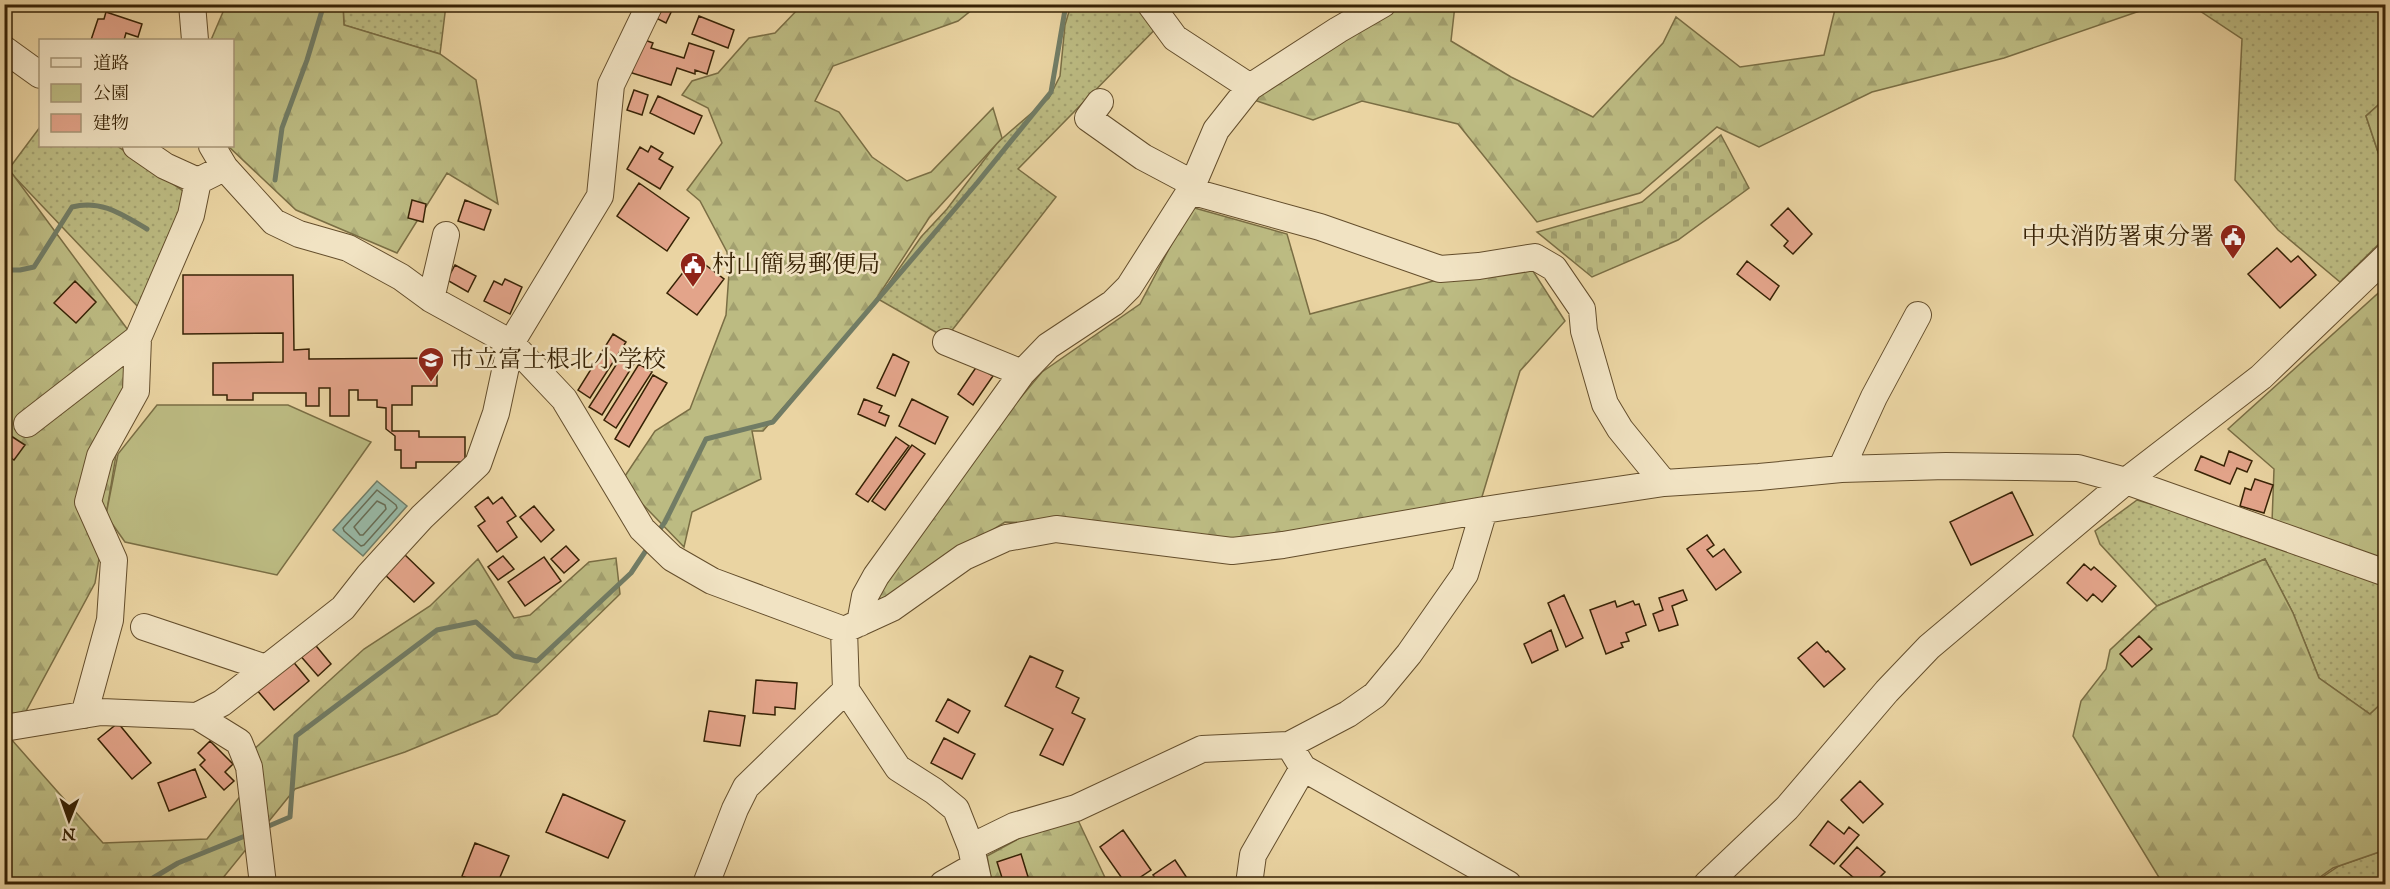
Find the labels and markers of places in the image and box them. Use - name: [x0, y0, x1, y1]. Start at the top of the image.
- place label: 中央消防署東分署: [2022, 222, 2214, 253]
- public building icon: 中央消防署東分署: [2218, 222, 2248, 260]
- public building icon: 村山簡易郵便局: [678, 250, 708, 288]
- place label: 村山簡易郵便局: [712, 250, 880, 281]
- school or university icon: 市立富士根北小学校: [416, 345, 446, 383]
- place label: 市立富士根北小学校: [450, 345, 666, 376]

